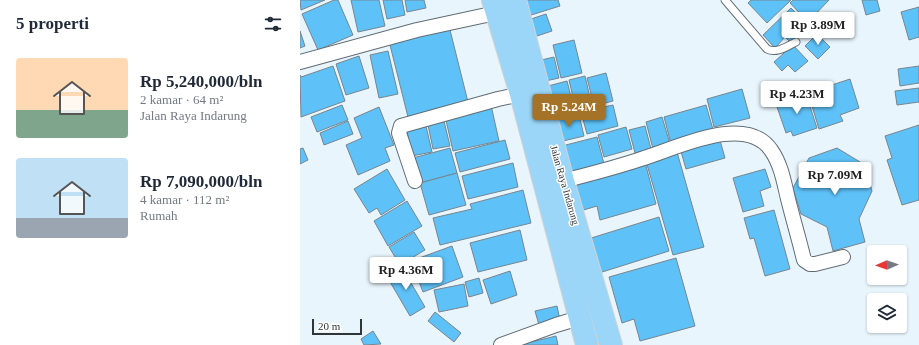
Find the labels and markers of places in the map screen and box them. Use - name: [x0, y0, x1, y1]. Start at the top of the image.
- pin: Rp 3.89M: [777, 12, 859, 46]
- pin: Rp 4.23M: [756, 81, 838, 115]
- pin: Rp 5.24M: [528, 94, 610, 128]
- pin: Rp 7.09M: [794, 162, 876, 196]
- pin: Rp 4.36M: [365, 257, 447, 291]

